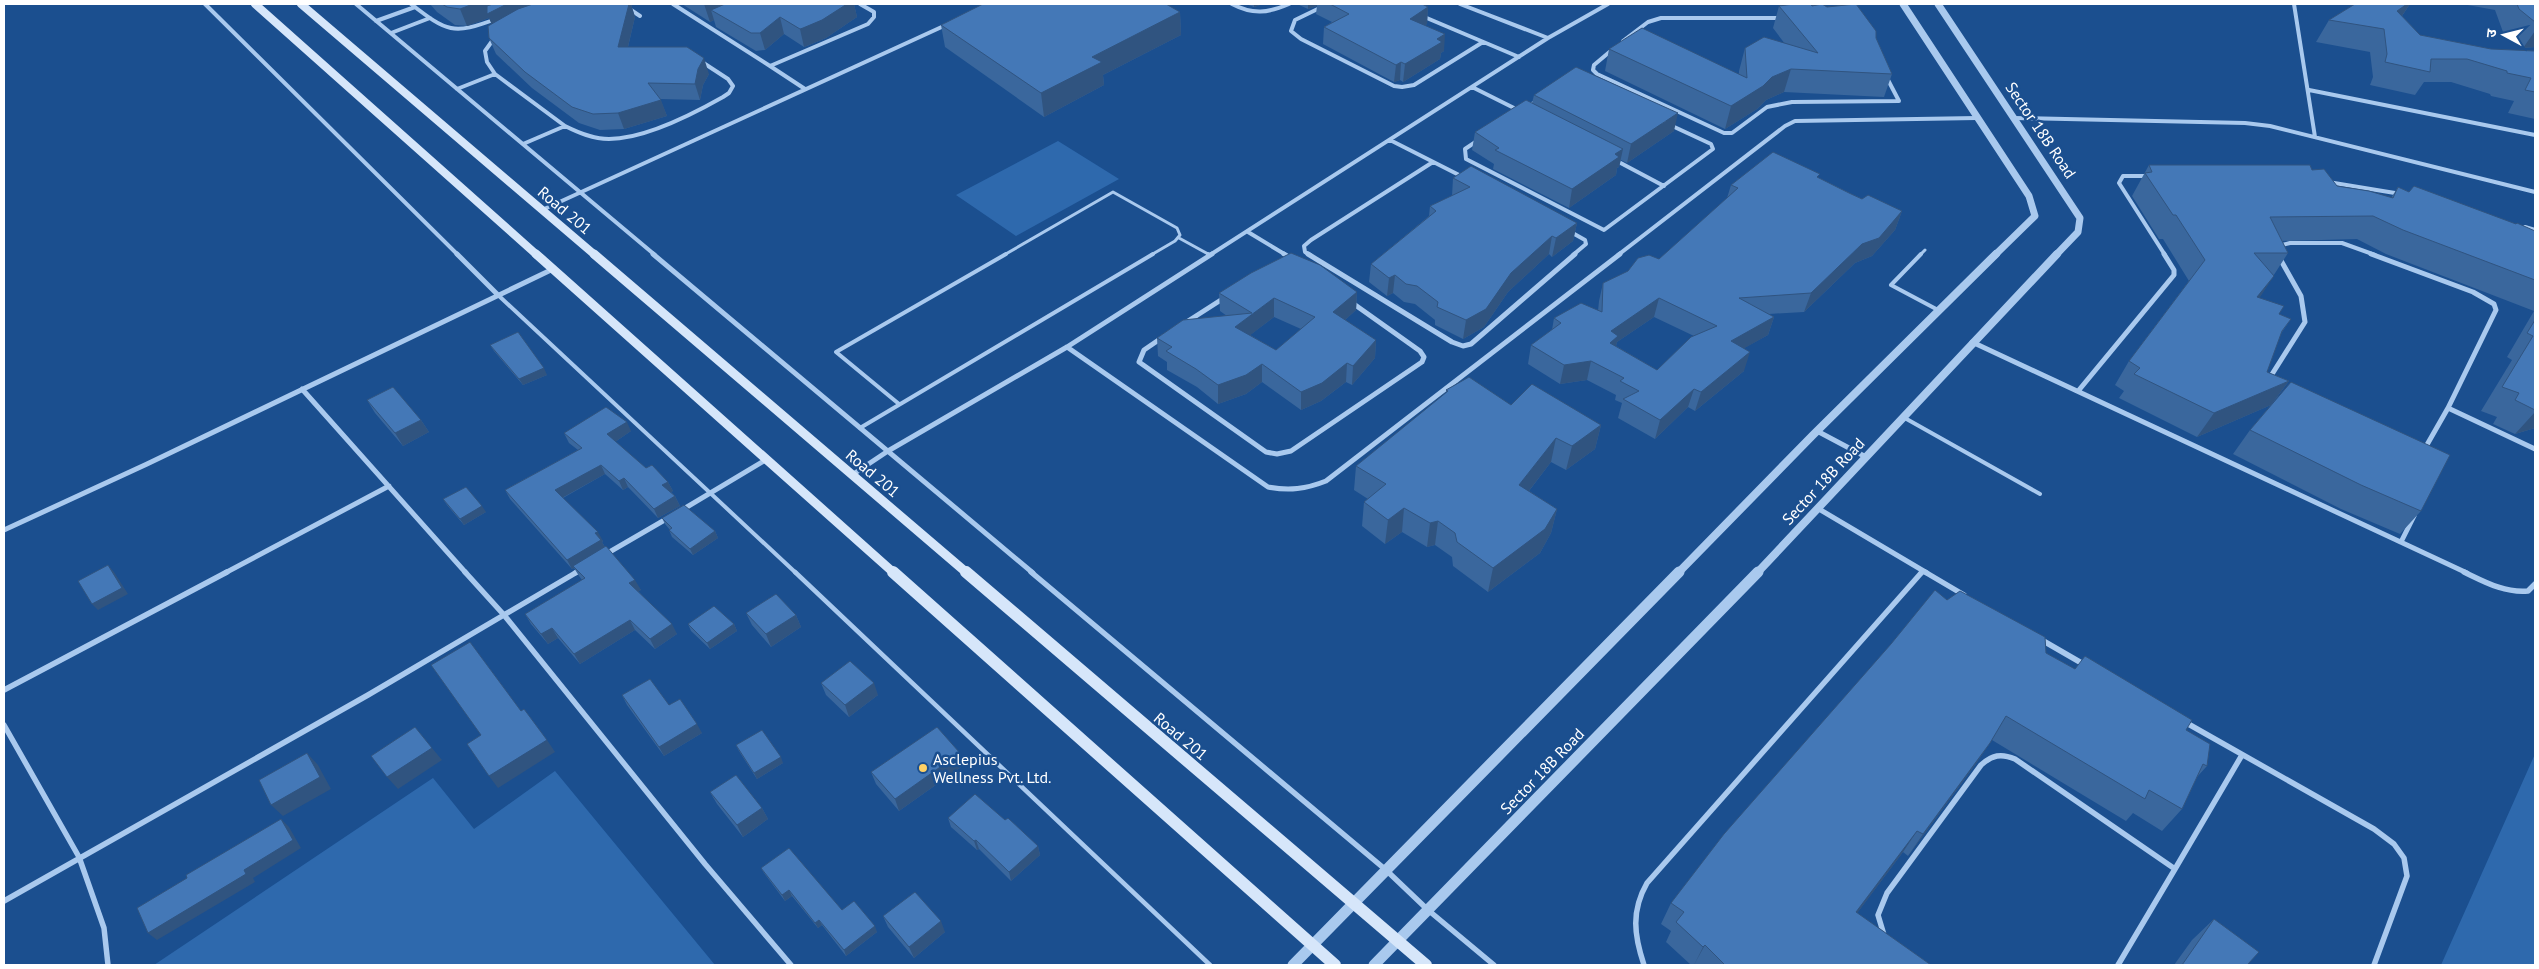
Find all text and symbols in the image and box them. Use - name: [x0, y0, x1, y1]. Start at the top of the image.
- north arrow: [2479, 10, 2529, 60]
- text: उ: [2482, 27, 2501, 39]
- street label: Sector 18B Road: [2001, 78, 2081, 182]
- street label: Road 201: [534, 182, 596, 238]
- street label: Sector 18B Road: [1777, 433, 1869, 529]
- street label: Road 201: [842, 445, 904, 501]
- street label: Road 201: [1150, 708, 1212, 764]
- street label: Sector 18B Road: [1496, 724, 1588, 818]
- place label: Asclepius Wellness Pvt. Ltd.: [933, 749, 1051, 787]
- marker: Asclepius Wellness Pvt. Ltd.: [917, 762, 929, 774]

